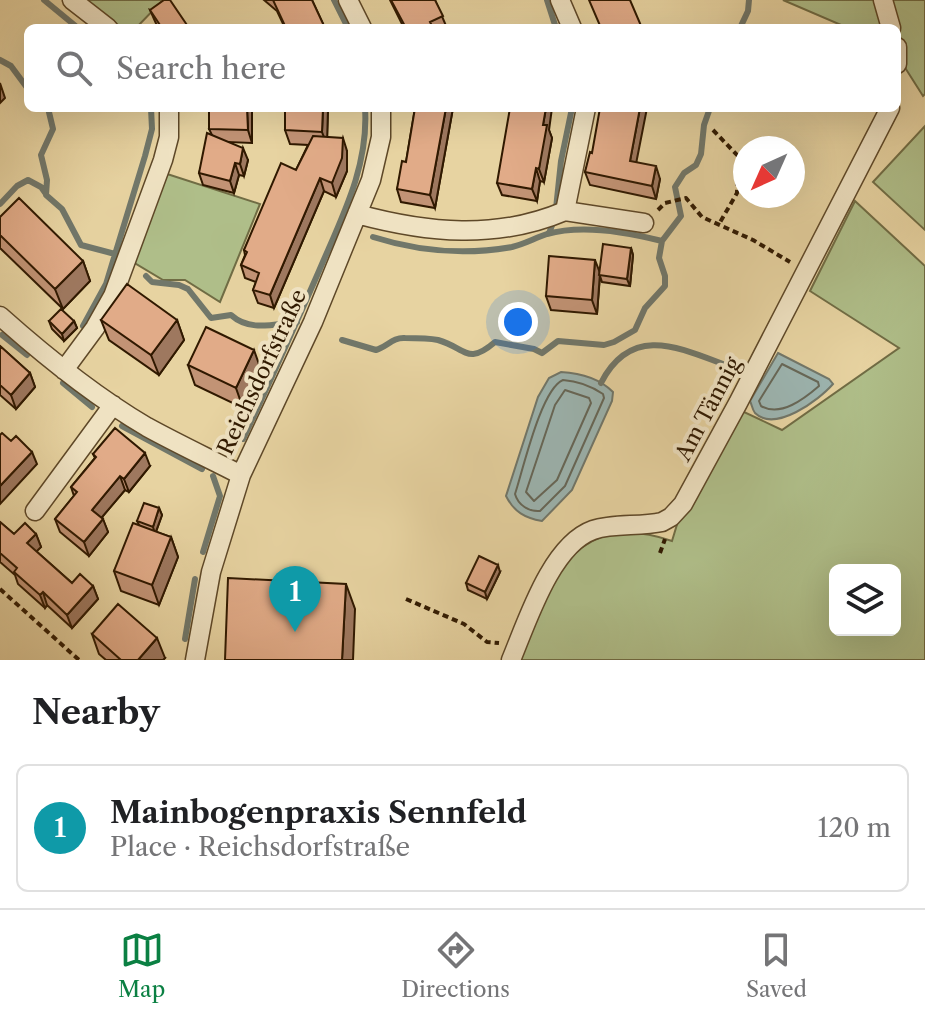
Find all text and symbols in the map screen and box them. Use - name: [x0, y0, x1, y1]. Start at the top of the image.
- search box: [24, 24, 901, 112]
- icon: search: [52, 46, 96, 90]
- text: Search here: [116, 50, 286, 87]
- north arrow: [733, 136, 805, 208]
- street label: Reichsdorfstraße: [212, 285, 312, 459]
- your location: [498, 302, 538, 342]
- street label: Am Tännig: [669, 352, 747, 467]
- map controls: [829, 564, 901, 636]
- button: layers: [829, 564, 901, 636]
- pin: 1: [269, 566, 321, 632]
- text: Nearby: [32, 691, 160, 733]
- text: Mainbogenpraxis Sennfeld: [110, 794, 527, 831]
- text: 1: [54, 812, 66, 844]
- text: 120 m: [817, 812, 891, 844]
- text: Place · Reichsdorfstraße: [110, 831, 410, 863]
- tab: Map: [118, 928, 165, 1003]
- tab: Directions: [401, 928, 510, 1003]
- tab: Saved: [746, 928, 807, 1003]

